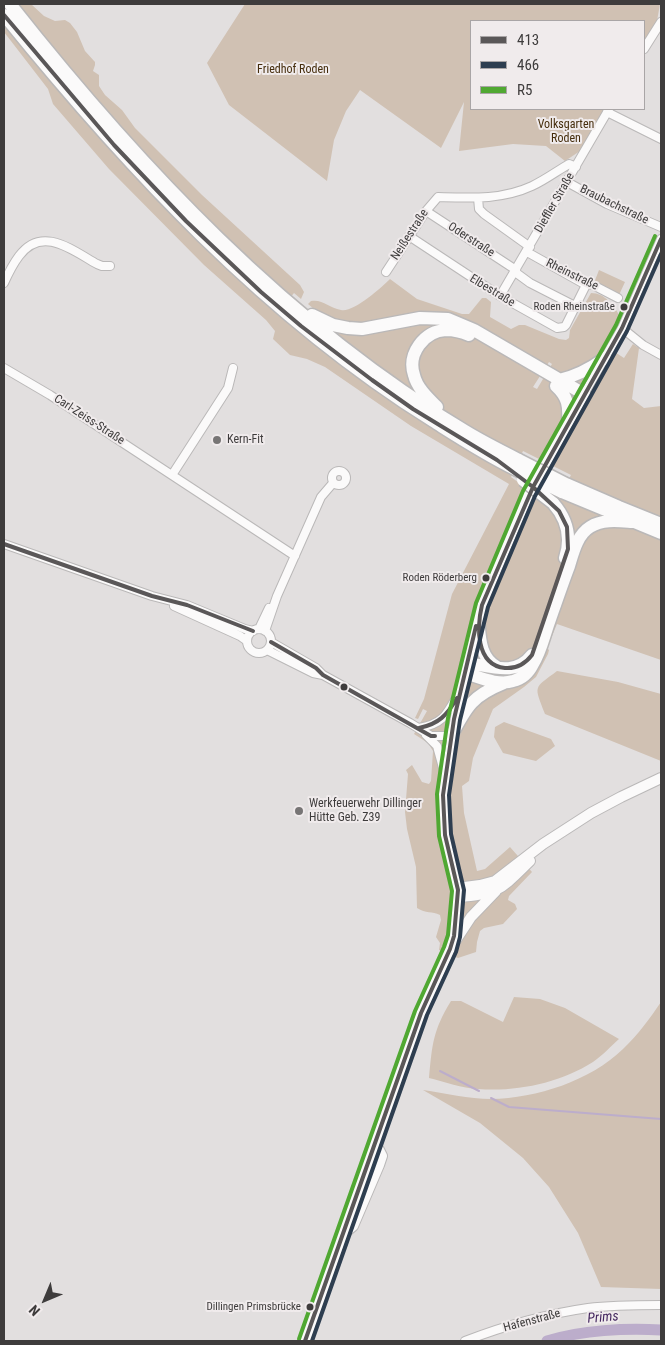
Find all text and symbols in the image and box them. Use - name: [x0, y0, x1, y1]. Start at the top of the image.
- legend: [470, 20, 645, 110]
- text: 413: [517, 31, 539, 49]
- text: 466: [517, 56, 539, 74]
- park label: Friedhof Roden: [257, 63, 329, 77]
- text: R5: [517, 81, 532, 99]
- park label: Volksgarten Roden: [538, 118, 594, 146]
- street label: Dieffler Straße: [532, 170, 578, 236]
- street label: Braubachstraße: [577, 182, 651, 228]
- street label: Neißestraße: [388, 207, 432, 263]
- street label: Oderstraße: [445, 220, 497, 260]
- street label: Rheinstraße: [543, 256, 601, 294]
- street label: Elbestraße: [467, 272, 517, 310]
- place label: Roden Rheinstraße: [533, 300, 615, 314]
- marker: Roden Rheinstraße: [619, 302, 629, 312]
- street label: Carl-Zeiss-Straße: [51, 392, 127, 448]
- place label: Kern-Fit: [227, 433, 264, 447]
- marker: Kern-Fit: [211, 434, 223, 446]
- place label: Roden Röderberg: [403, 571, 477, 585]
- marker: Roden Röderberg: [481, 573, 491, 583]
- unlabelled marker: [339, 682, 349, 692]
- place label: Werkfeuerwehr Dillinger Hütte Geb. Z39: [309, 797, 422, 825]
- marker: Werkfeuerwehr Dillinger Hütte Geb. Z39: [293, 805, 305, 817]
- north arrow: [20, 1275, 70, 1325]
- place label: Dillingen Primsbrücke: [206, 1300, 301, 1314]
- text: N: [26, 1302, 43, 1319]
- marker: Dillingen Primsbrücke: [305, 1302, 315, 1312]
- street label: Hafenstraße: [502, 1306, 562, 1336]
- water label: Prims: [587, 1308, 619, 1328]

